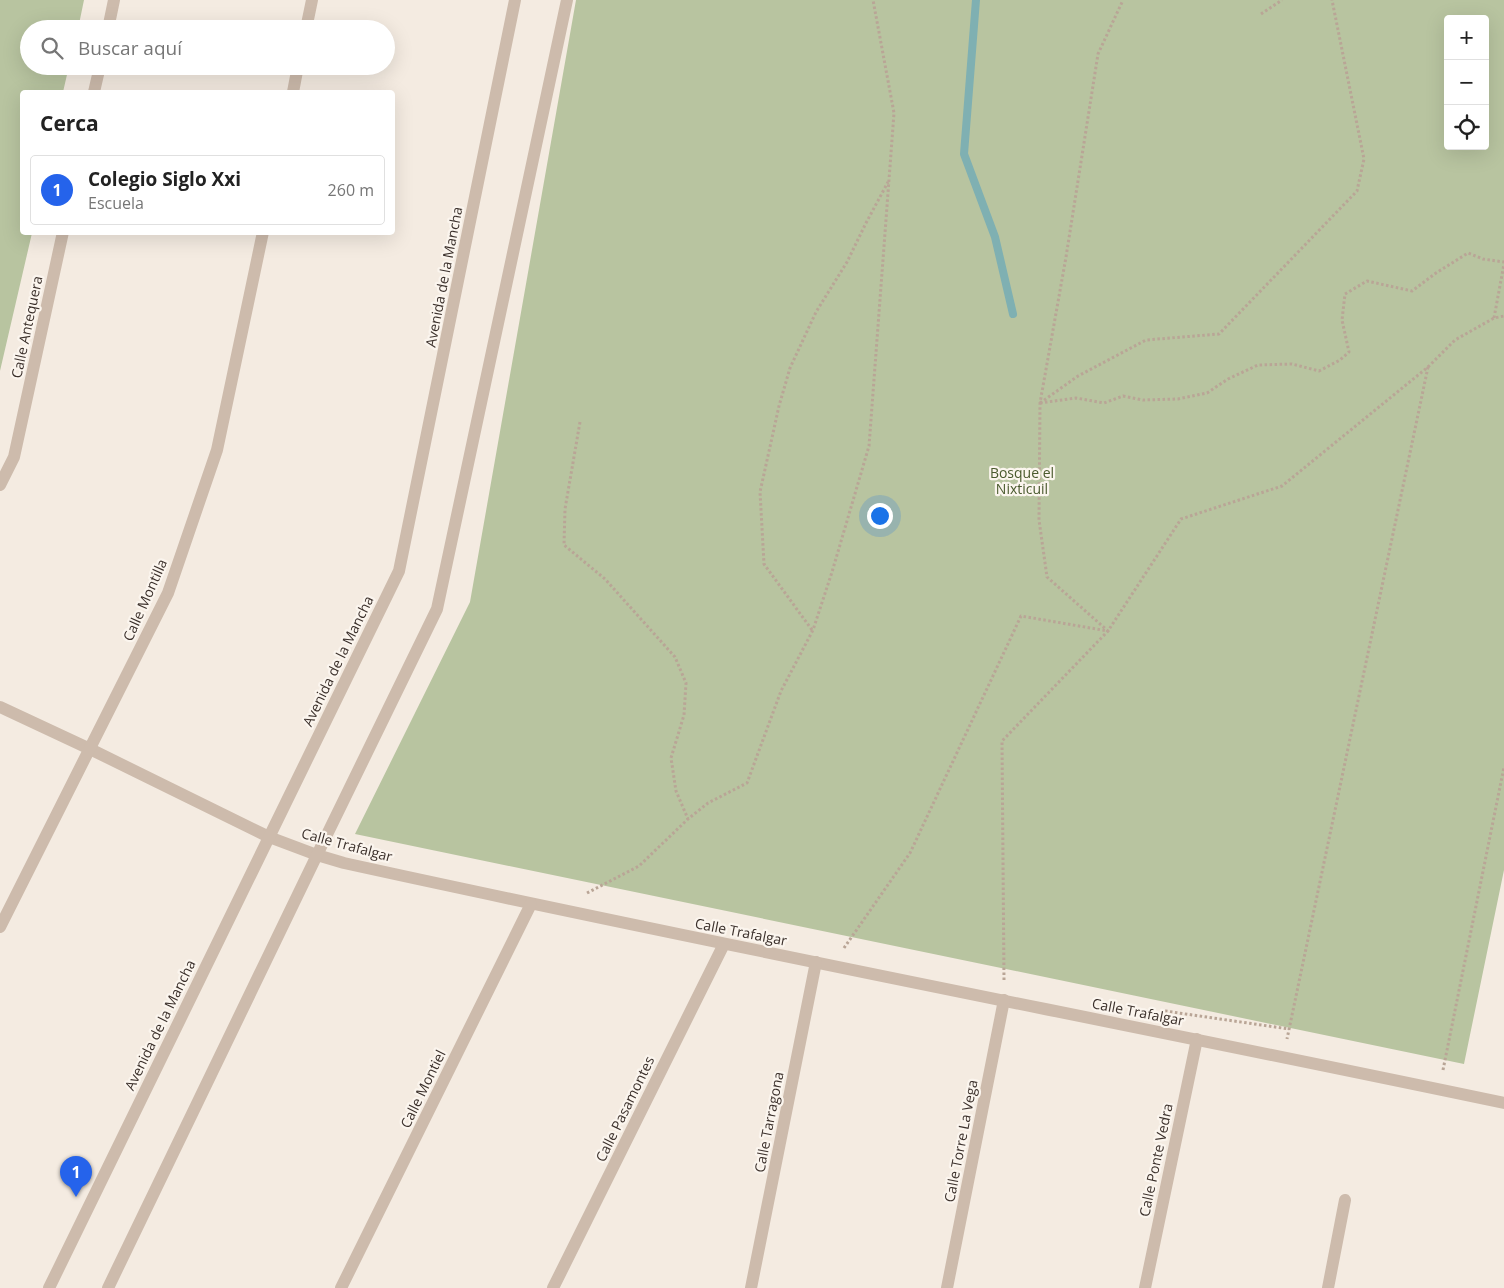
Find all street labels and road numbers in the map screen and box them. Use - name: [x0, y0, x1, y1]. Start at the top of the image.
- street label: Avenida de la Mancha: [421, 205, 466, 349]
- street label: Calle Antequera: [6, 274, 47, 380]
- street label: Calle Montilla: [118, 556, 171, 644]
- street label: Avenida de la Mancha: [298, 592, 377, 729]
- street label: Calle Trafalgar: [300, 823, 395, 866]
- street label: Calle Trafalgar: [693, 913, 789, 950]
- street label: Avenida de la Mancha: [120, 956, 199, 1093]
- street label: Calle Trafalgar: [1090, 993, 1186, 1030]
- street label: Calle Montiel: [395, 1047, 450, 1131]
- street label: Calle Pasamontes: [591, 1053, 659, 1165]
- street label: Calle Tarragona: [749, 1070, 788, 1174]
- street label: Calle Torre La Vega: [939, 1078, 982, 1204]
- street label: Calle Ponte Vedra: [1134, 1102, 1177, 1218]

